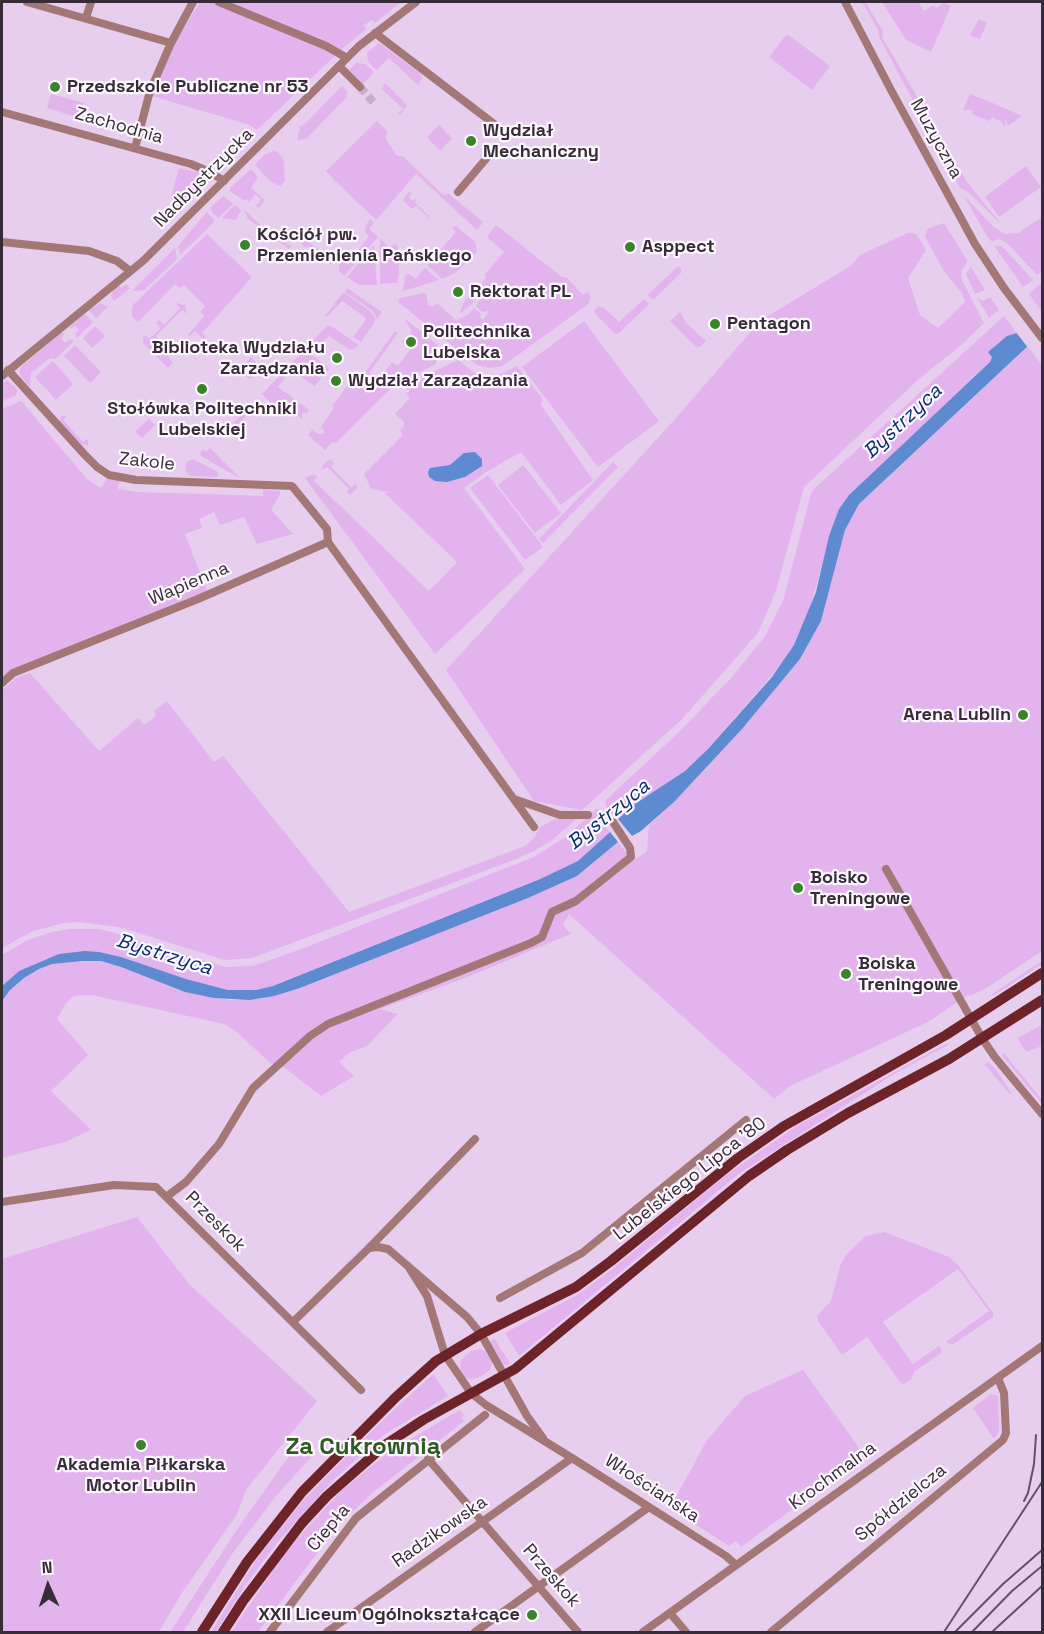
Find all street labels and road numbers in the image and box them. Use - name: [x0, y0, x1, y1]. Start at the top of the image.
- street label: Muzyczna: [905, 95, 967, 183]
- street label: Zachodnia: [72, 103, 166, 149]
- street label: Nadbystrzycka: [150, 124, 258, 232]
- street label: Zakole: [118, 448, 176, 476]
- street label: Wapienna: [146, 557, 232, 611]
- street label: Lubelskiego Lipca '80: [609, 1113, 771, 1245]
- street label: Przeskok: [180, 1187, 250, 1257]
- street label: Krochmalna: [785, 1437, 881, 1515]
- street label: Włościańska: [601, 1450, 703, 1528]
- street label: Spółdzielcza: [851, 1460, 951, 1546]
- street label: Radzikowska: [388, 1491, 492, 1573]
- street label: Ciepła: [303, 1500, 355, 1556]
- street label: Przeskok: [518, 1540, 584, 1612]

